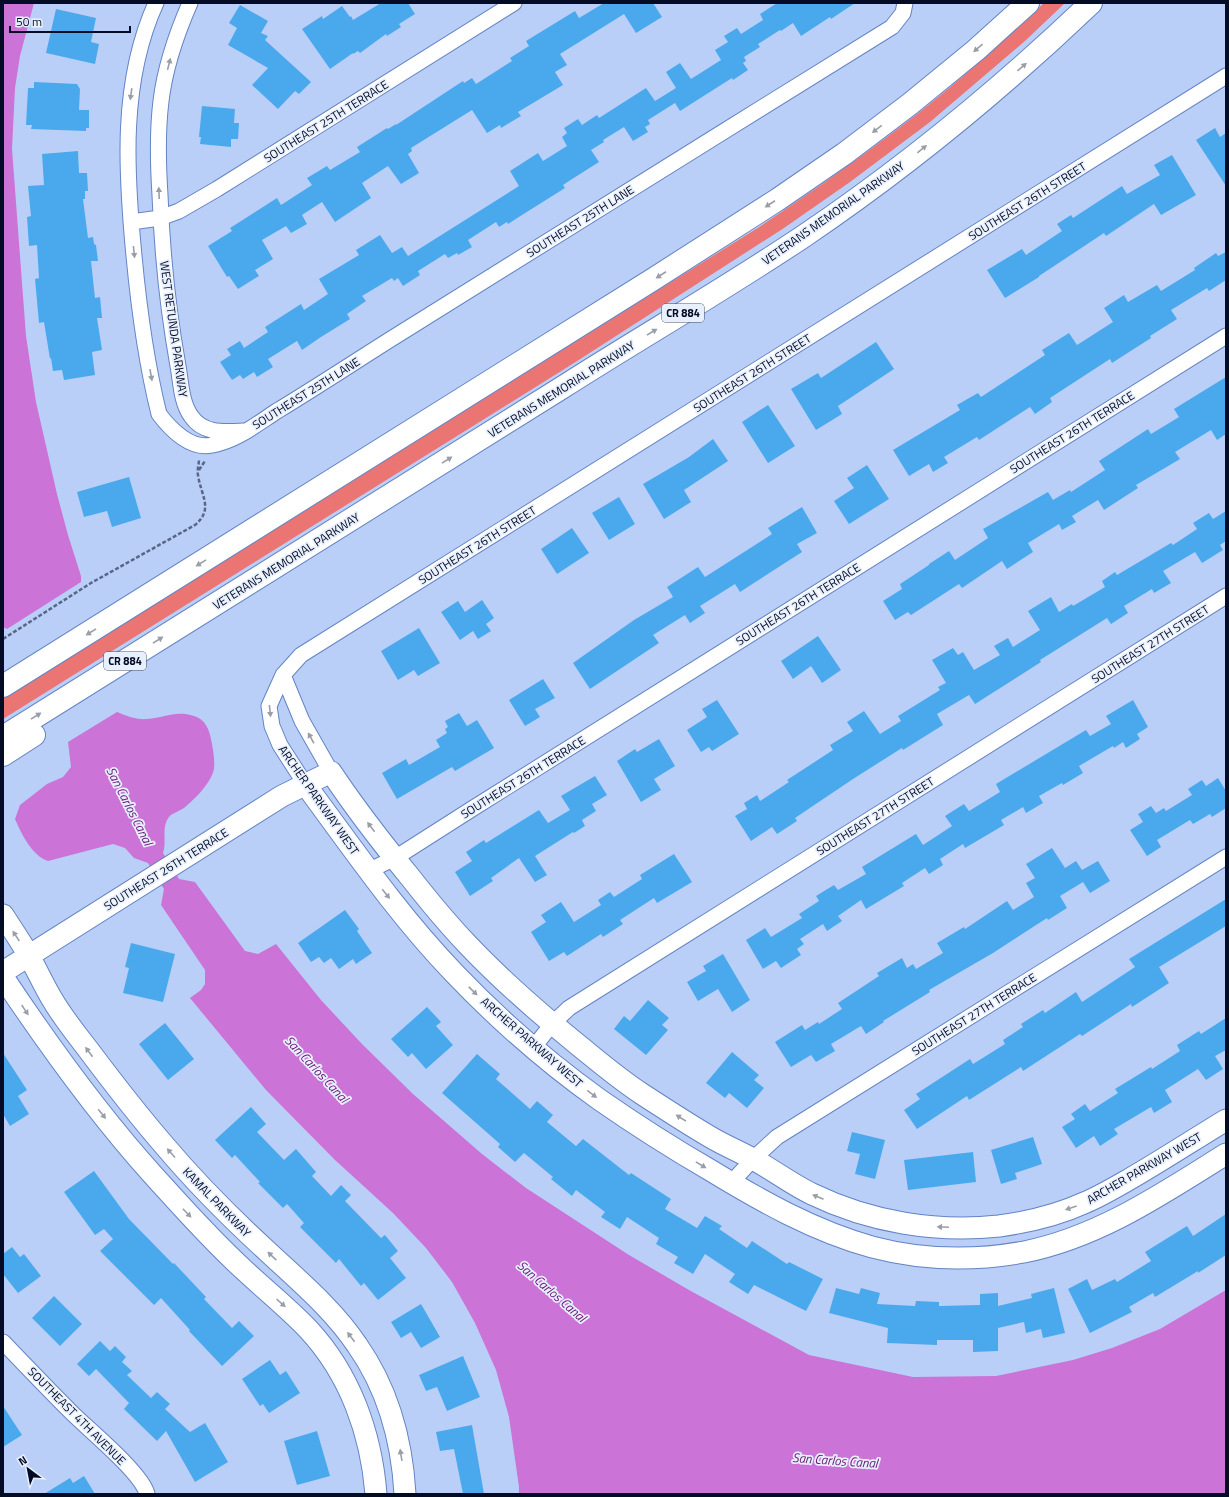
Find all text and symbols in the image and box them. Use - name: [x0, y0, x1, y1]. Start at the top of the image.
- scale bar: [10, 8, 130, 34]
- text: 50 m: [16, 12, 42, 31]
- one-way arrow: [973, 43, 983, 52]
- one-way arrow: [166, 57, 172, 70]
- one-way arrow: [1017, 62, 1027, 71]
- street label: SOUTHEAST 25TH TERRACE: [260, 75, 392, 167]
- one-way arrow: [128, 88, 134, 100]
- one-way arrow: [871, 125, 882, 133]
- one-way arrow: [916, 145, 927, 154]
- street label: VETERANS MEMORIAL PARKWAY: [758, 156, 909, 270]
- street label: SOUTHEAST 26TH STREET: [964, 157, 1090, 245]
- street label: SOUTHEAST 25TH LANE: [522, 180, 638, 262]
- one-way arrow: [156, 187, 163, 199]
- one-way arrow: [765, 200, 775, 208]
- one-way arrow: [130, 246, 137, 258]
- street label: WEST RETUNDA PARKWAY: [155, 259, 193, 399]
- one-way arrow: [655, 271, 667, 278]
- road number: CR 884: [662, 304, 704, 322]
- one-way arrow: [647, 328, 657, 336]
- street label: SOUTHEAST 26TH STREET: [689, 329, 815, 417]
- street label: VETERANS MEMORIAL PARKWAY: [484, 336, 639, 442]
- street label: SOUTHEAST 25TH LANE: [248, 352, 364, 434]
- one-way arrow: [148, 369, 154, 381]
- street label: SOUTHEAST 26TH TERRACE: [1006, 386, 1138, 478]
- one-way arrow: [442, 456, 452, 464]
- street label: SOUTHEAST 26TH STREET: [414, 501, 540, 589]
- street label: VETERANS MEMORIAL PARKWAY: [209, 508, 364, 614]
- street label: SOUTHEAST 26TH TERRACE: [732, 558, 864, 650]
- one-way arrow: [196, 559, 206, 567]
- street label: SOUTHEAST 27TH STREET: [1087, 600, 1213, 688]
- one-way arrow: [85, 628, 96, 635]
- one-way arrow: [153, 636, 163, 644]
- road number: CR 884: [104, 652, 146, 670]
- one-way arrow: [267, 705, 273, 717]
- one-way arrow: [30, 713, 42, 720]
- street label: SOUTHEAST 26TH TERRACE: [457, 731, 589, 823]
- one-way arrow: [308, 732, 315, 744]
- street label: ARCHER PARKWAY WEST: [274, 741, 364, 859]
- water label: San Carlos Canal: [102, 763, 159, 851]
- street label: SOUTHEAST 27TH STREET: [812, 772, 938, 860]
- one-way arrow: [367, 822, 375, 833]
- street label: SOUTHEAST 26TH TERRACE: [100, 823, 232, 915]
- one-way arrow: [382, 889, 390, 900]
- one-way arrow: [13, 930, 20, 942]
- street label: SOUTHEAST 27TH TERRACE: [908, 968, 1040, 1060]
- one-way arrow: [468, 986, 478, 996]
- street label: ARCHER PARKWAY WEST: [477, 992, 588, 1092]
- one-way arrow: [21, 1005, 29, 1015]
- water label: San Carlos Canal: [280, 1031, 355, 1109]
- one-way arrow: [85, 1046, 93, 1057]
- one-way arrow: [587, 1090, 598, 1098]
- one-way arrow: [97, 1109, 106, 1120]
- one-way arrow: [675, 1115, 687, 1122]
- street label: ARCHER PARKWAY WEST: [1083, 1127, 1206, 1209]
- one-way arrow: [166, 1148, 175, 1158]
- one-way arrow: [695, 1161, 707, 1168]
- street label: KAMAL PARKWAY: [179, 1163, 256, 1242]
- one-way arrow: [811, 1193, 823, 1199]
- one-way arrow: [1065, 1205, 1077, 1211]
- one-way arrow: [182, 1208, 192, 1218]
- one-way arrow: [937, 1224, 949, 1231]
- one-way arrow: [266, 1251, 277, 1260]
- water label: San Carlos Canal: [513, 1255, 593, 1328]
- one-way arrow: [275, 1298, 286, 1307]
- one-way arrow: [347, 1331, 355, 1342]
- street label: SOUTHEAST 4TH AVENUE: [23, 1362, 131, 1470]
- water label: San Carlos Canal: [792, 1447, 881, 1473]
- north arrow: [8, 1449, 48, 1489]
- one-way arrow: [398, 1449, 404, 1461]
- text: N: [15, 1452, 30, 1469]

